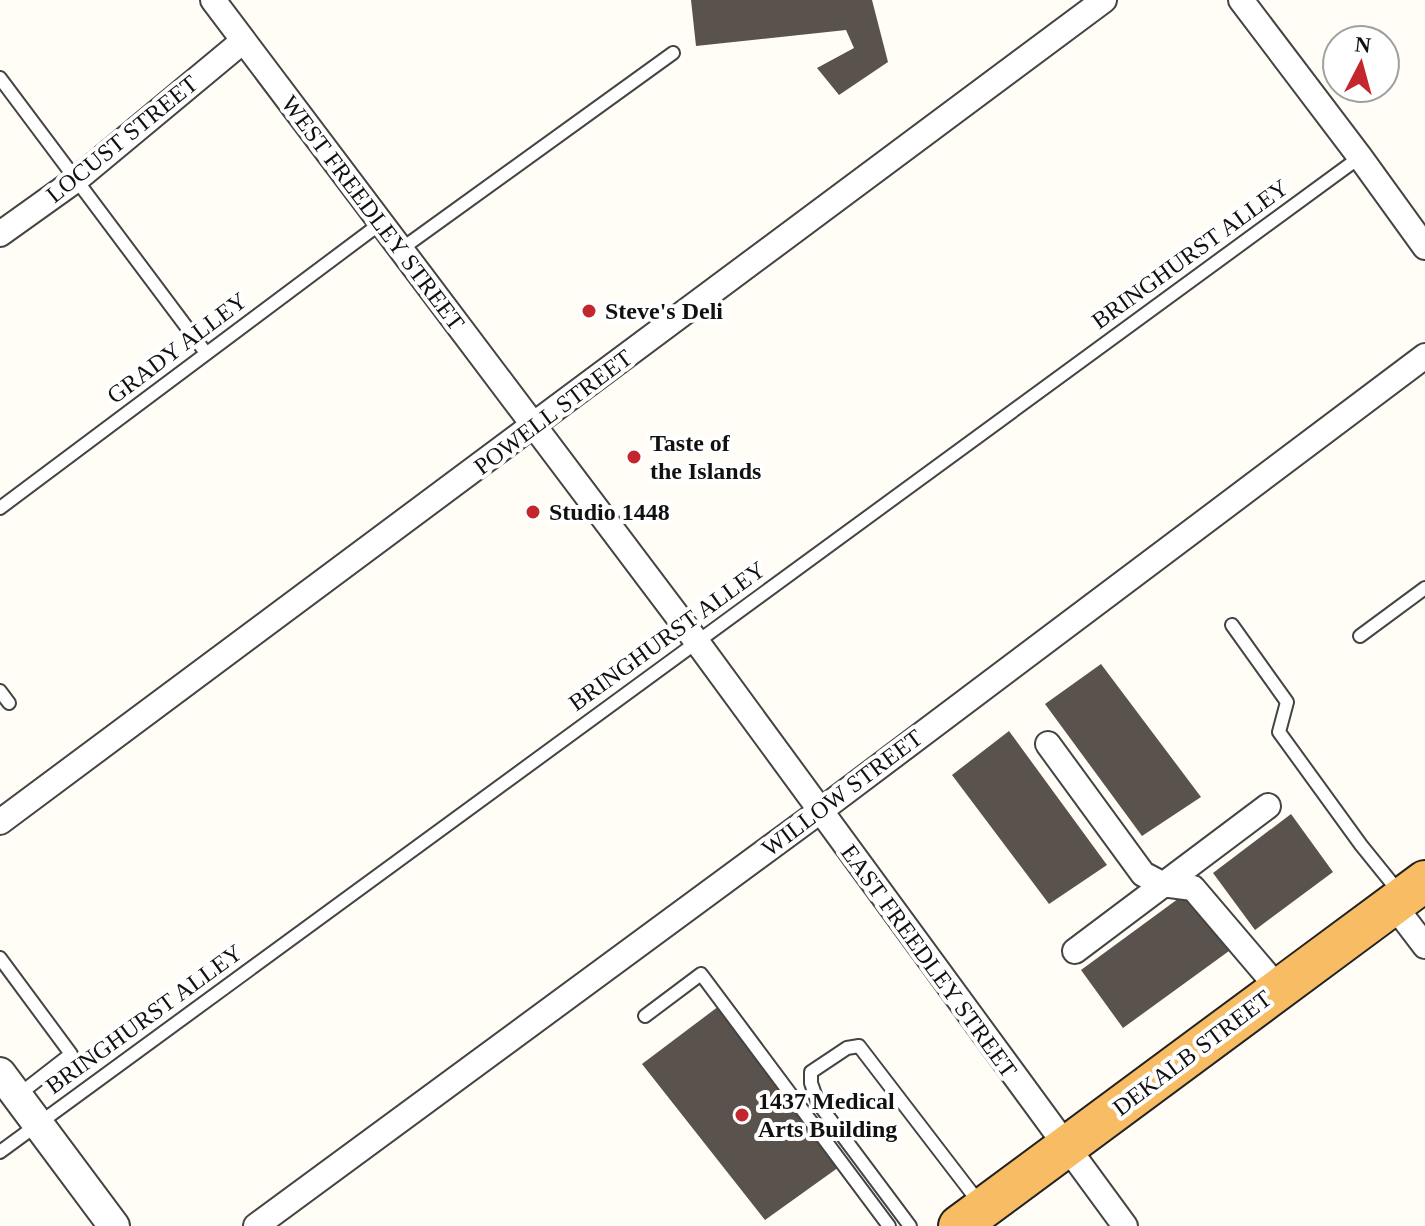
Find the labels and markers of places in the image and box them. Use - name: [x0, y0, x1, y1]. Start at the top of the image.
- place label: Steve's Deli: [605, 298, 723, 324]
- marker: Steve's Deli: [580, 302, 598, 320]
- place label: Taste of the Islands: [650, 430, 761, 484]
- marker: Taste of the Islands: [625, 448, 643, 466]
- place label: Studio 1448: [549, 499, 670, 525]
- marker: Studio 1448: [524, 503, 542, 521]
- place label: 1437 Medical Arts Building: [758, 1088, 897, 1142]
- marker: 1437 Medical Arts Building: [733, 1106, 751, 1124]

